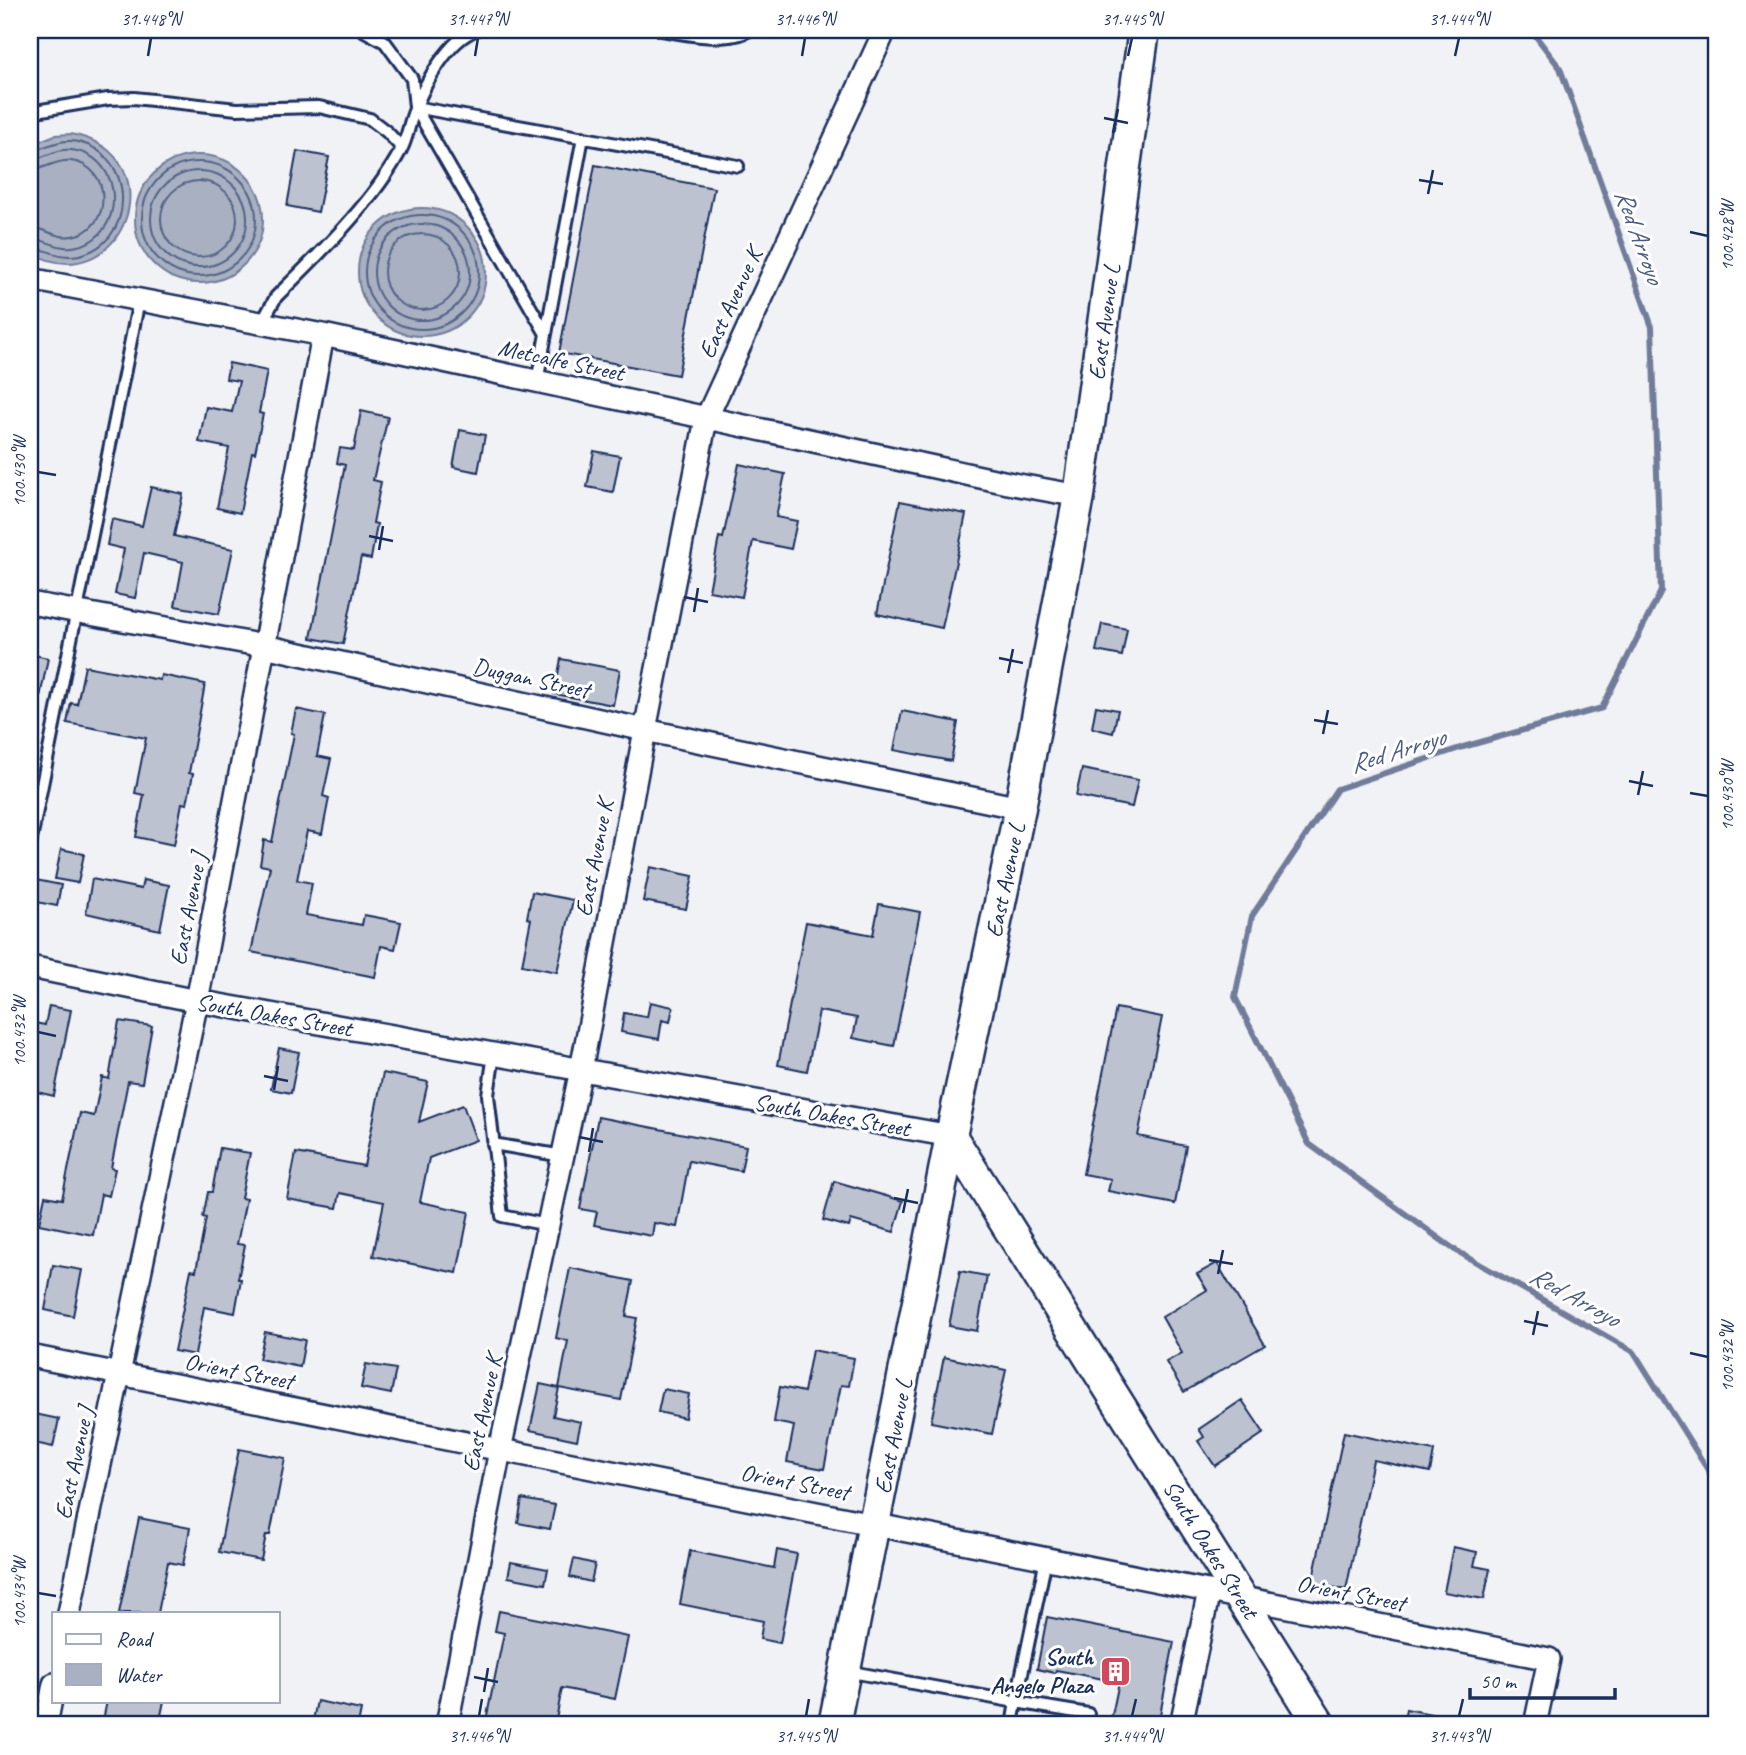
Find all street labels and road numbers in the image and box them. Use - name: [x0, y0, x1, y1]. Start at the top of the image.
- street label: East Avenue K: [691, 239, 771, 363]
- street label: East Avenue L: [1081, 262, 1127, 382]
- street label: Metcalfe Street: [496, 332, 628, 388]
- street label: Duggan Street: [470, 651, 595, 706]
- street label: East Avenue K: [568, 792, 621, 919]
- street label: East Avenue L: [978, 819, 1032, 940]
- street label: East Avenue J: [162, 847, 214, 968]
- street label: South Oakes Street: [194, 987, 356, 1044]
- street label: South Oakes Street: [752, 1087, 914, 1144]
- street label: Orient Street: [182, 1346, 299, 1397]
- street label: East Avenue K: [455, 1347, 510, 1474]
- street label: East Avenue L: [867, 1375, 919, 1496]
- street label: East Avenue J: [48, 1401, 101, 1522]
- street label: Orient Street: [738, 1457, 855, 1508]
- street label: South Oakes Street: [1157, 1474, 1267, 1625]
- street label: Orient Street: [1294, 1568, 1411, 1619]

